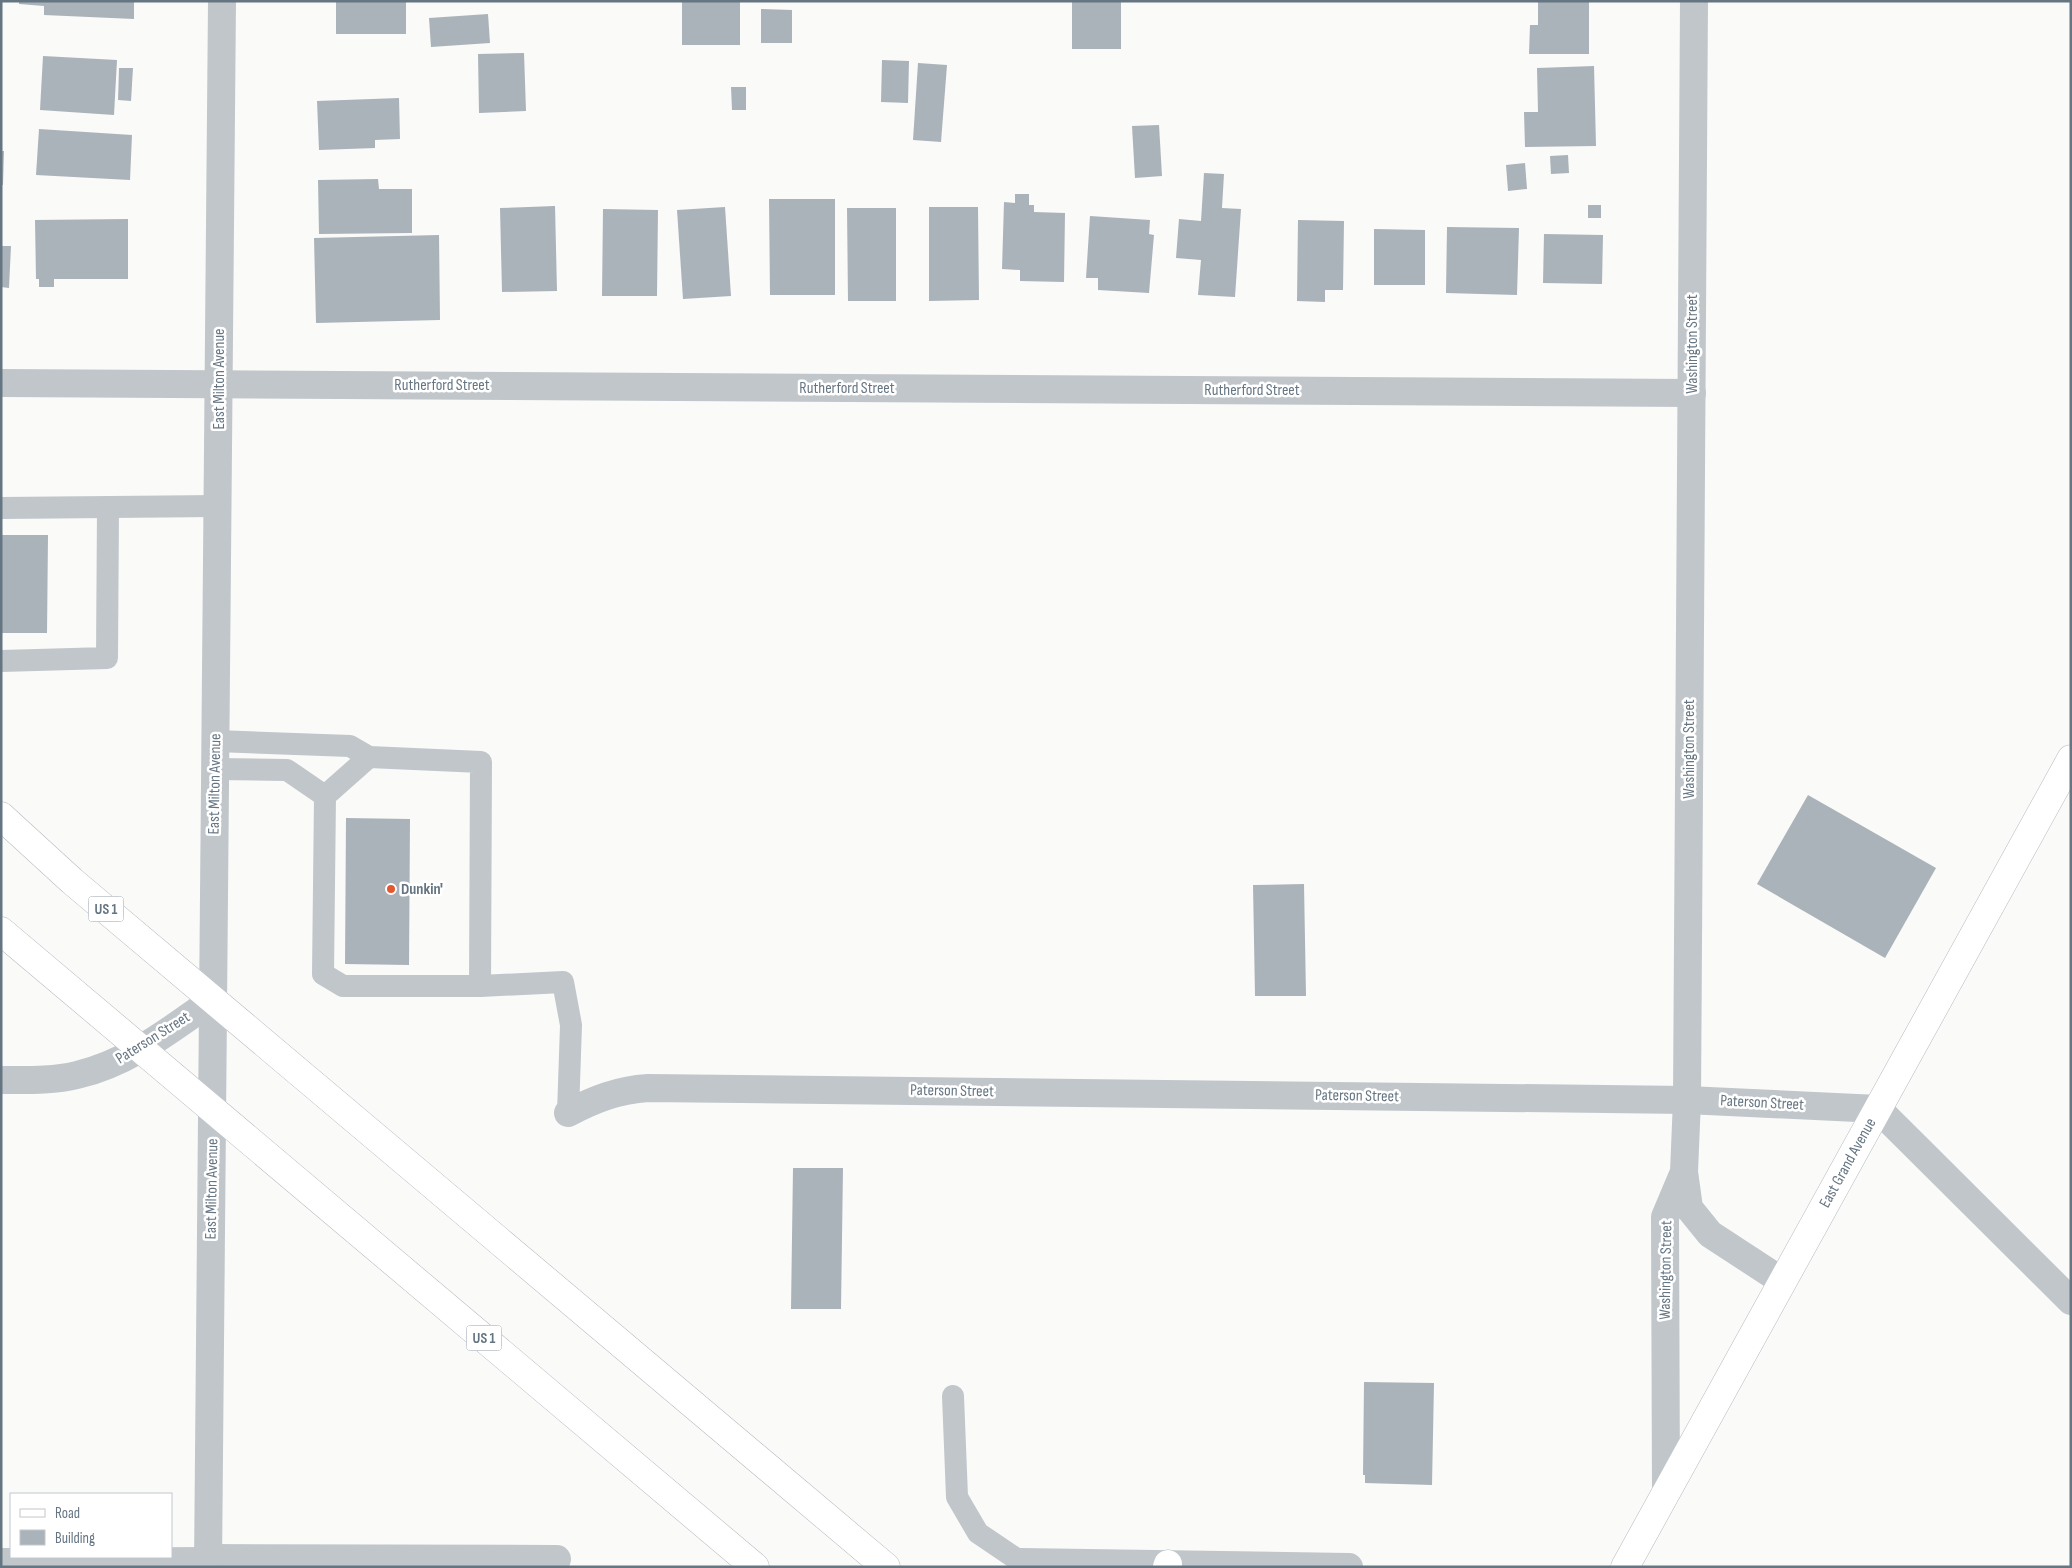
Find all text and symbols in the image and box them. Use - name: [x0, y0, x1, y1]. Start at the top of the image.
- street label: Washington Street: [1683, 294, 1702, 394]
- street label: East Milton Avenue: [210, 328, 229, 430]
- street label: Rutherford Street: [394, 376, 490, 395]
- street label: Rutherford Street: [799, 379, 895, 398]
- street label: Rutherford Street: [1204, 381, 1300, 400]
- street label: Washington Street: [1680, 699, 1699, 799]
- street label: East Milton Avenue: [205, 733, 225, 835]
- place label: Dunkin': [401, 880, 443, 899]
- marker: Dunkin': [385, 883, 397, 895]
- road number: US 1: [88, 896, 124, 922]
- street label: Paterson Street: [112, 1008, 194, 1068]
- street label: Paterson Street: [910, 1081, 994, 1101]
- street label: Paterson Street: [1315, 1086, 1399, 1106]
- street label: Paterson Street: [1720, 1091, 1804, 1115]
- street label: East Grand Avenue: [1816, 1115, 1880, 1211]
- street label: East Milton Avenue: [202, 1138, 222, 1240]
- street label: Washington Street: [1656, 1220, 1676, 1320]
- road number: US 1: [466, 1326, 502, 1350]
- legend: [10, 1493, 172, 1558]
- text: Road: [55, 1504, 80, 1523]
- text: Building: [55, 1529, 95, 1548]

